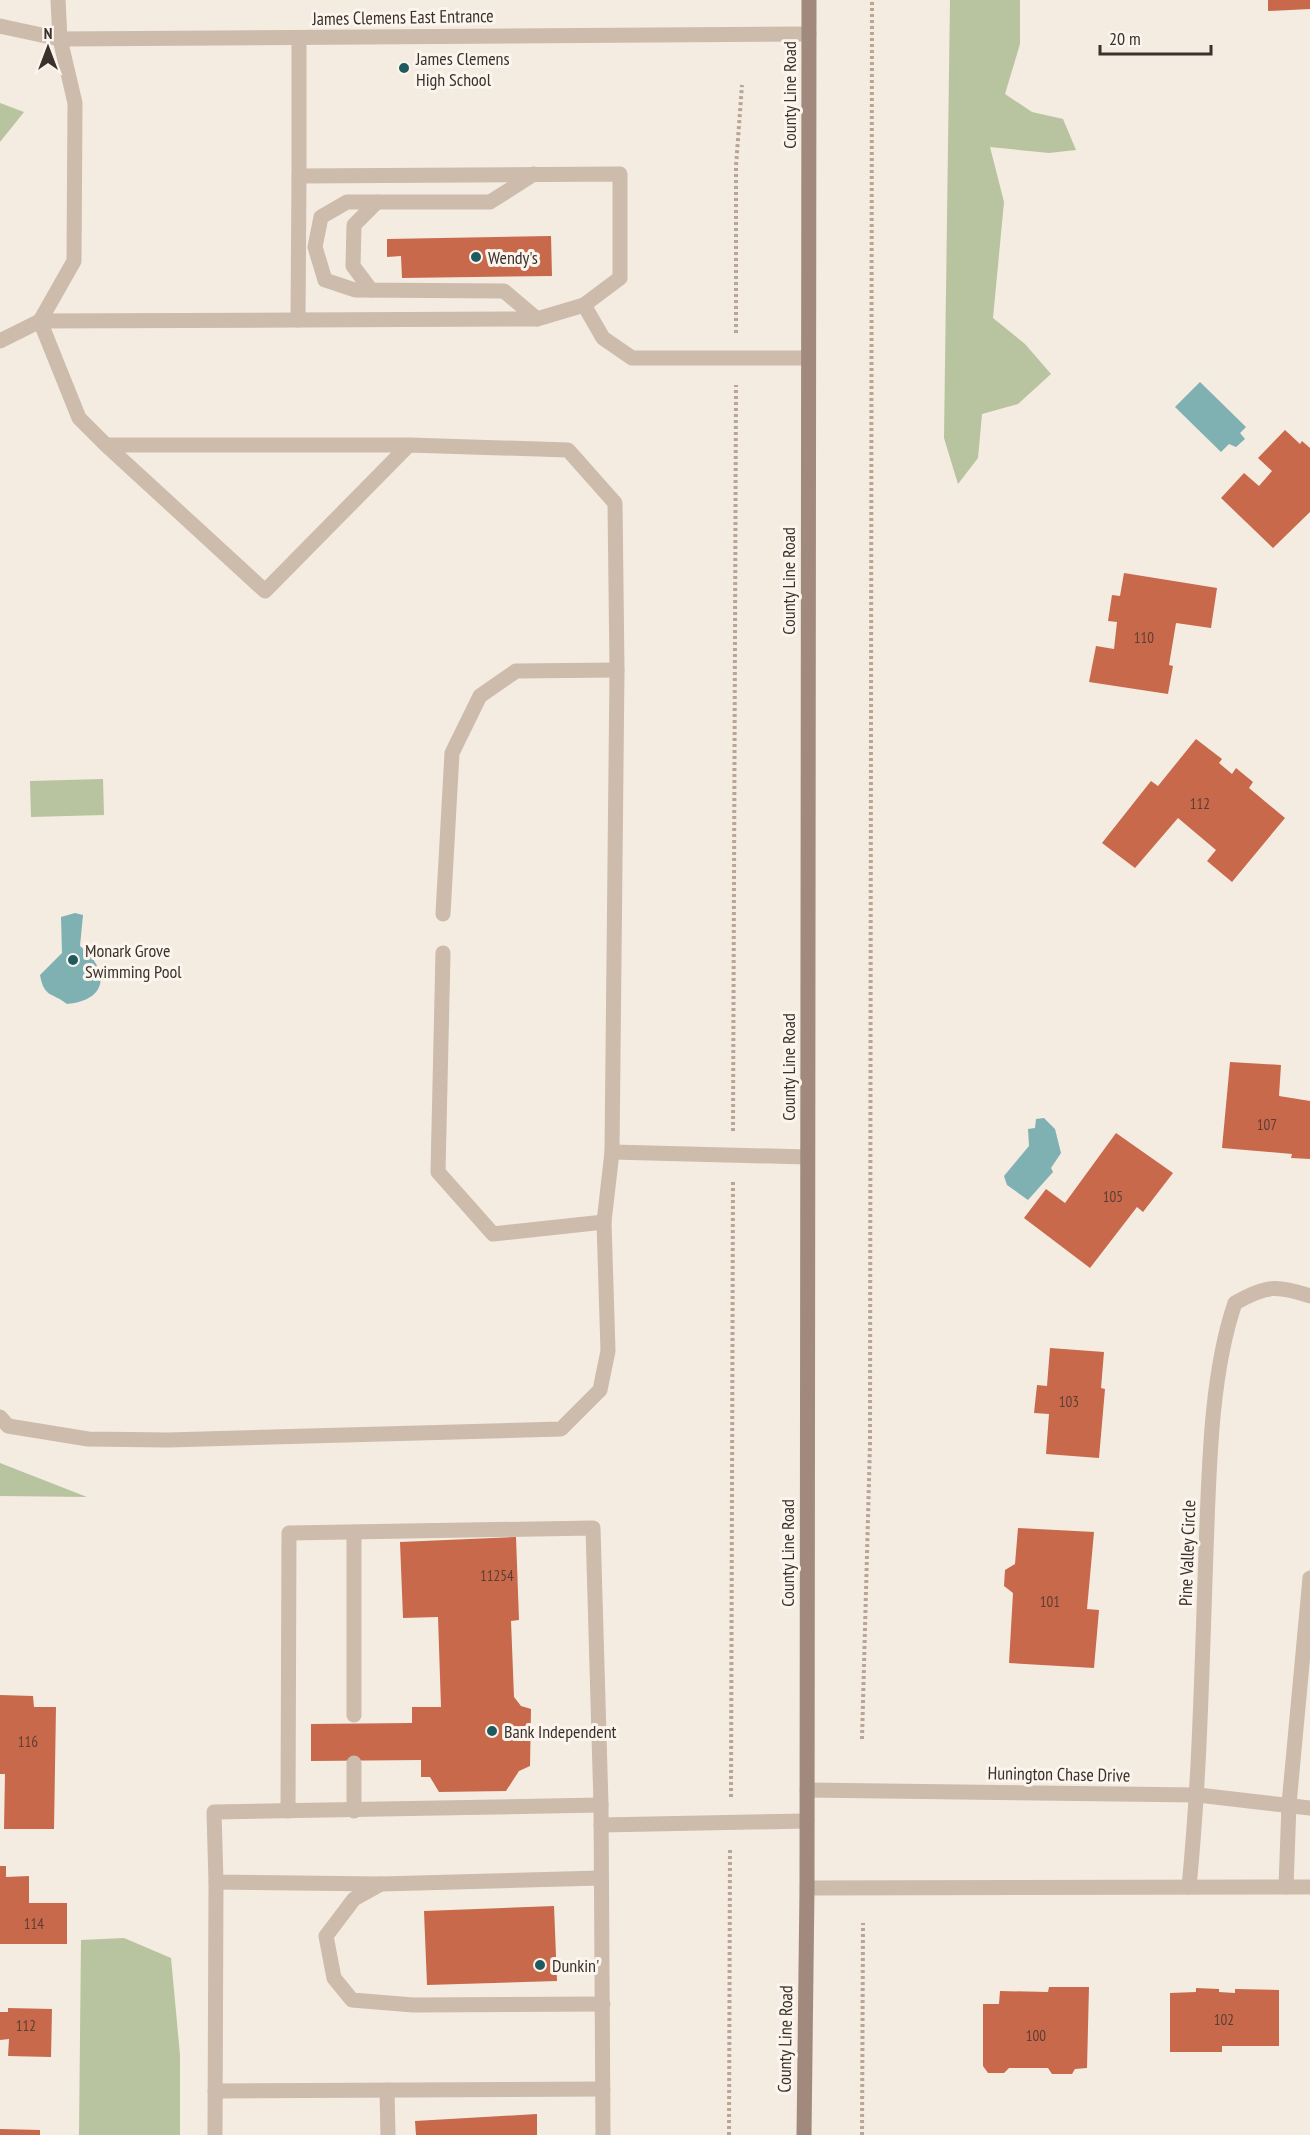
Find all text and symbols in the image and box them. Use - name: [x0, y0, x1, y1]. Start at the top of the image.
- street label: James Clemens East Entrance: [311, 4, 494, 30]
- north arrow: [18, 18, 78, 78]
- scale bar: [1100, 18, 1211, 56]
- text: N: [44, 23, 52, 43]
- text: 20 m: [1109, 27, 1141, 50]
- street label: County Line Road: [778, 41, 801, 149]
- place label: James Clemens High School: [415, 47, 510, 91]
- marker: James Clemens High School: [397, 61, 411, 75]
- place label: Wendy's: [488, 246, 538, 269]
- marker: Wendy's: [469, 250, 483, 264]
- street label: County Line Road: [777, 527, 800, 635]
- house number: 110: [1134, 628, 1154, 647]
- house number: 112: [1190, 794, 1210, 813]
- place label: Monark Grove Swimming Pool: [85, 939, 182, 983]
- marker: Monark Grove Swimming Pool: [66, 953, 80, 967]
- street label: County Line Road: [777, 1013, 800, 1121]
- house number: 107: [1257, 1115, 1277, 1134]
- house number: 105: [1103, 1187, 1123, 1206]
- house number: 103: [1059, 1392, 1079, 1411]
- street label: County Line Road: [776, 1499, 799, 1607]
- street label: Pine Valley Circle: [1174, 1500, 1200, 1606]
- house number: 11254: [480, 1566, 514, 1585]
- house number: 101: [1040, 1592, 1060, 1611]
- place label: Bank Independent: [504, 1720, 617, 1743]
- marker: Bank Independent: [485, 1724, 499, 1738]
- house number: 116: [18, 1732, 38, 1751]
- street label: Hunington Chase Drive: [987, 1761, 1131, 1787]
- house number: 114: [24, 1914, 44, 1933]
- place label: Dunkin': [552, 1954, 599, 1977]
- marker: Dunkin': [533, 1958, 547, 1972]
- street label: County Line Road: [773, 1985, 797, 2093]
- house number: 102: [1214, 2010, 1234, 2029]
- house number: 112: [16, 2016, 36, 2035]
- house number: 100: [1026, 2026, 1046, 2045]

